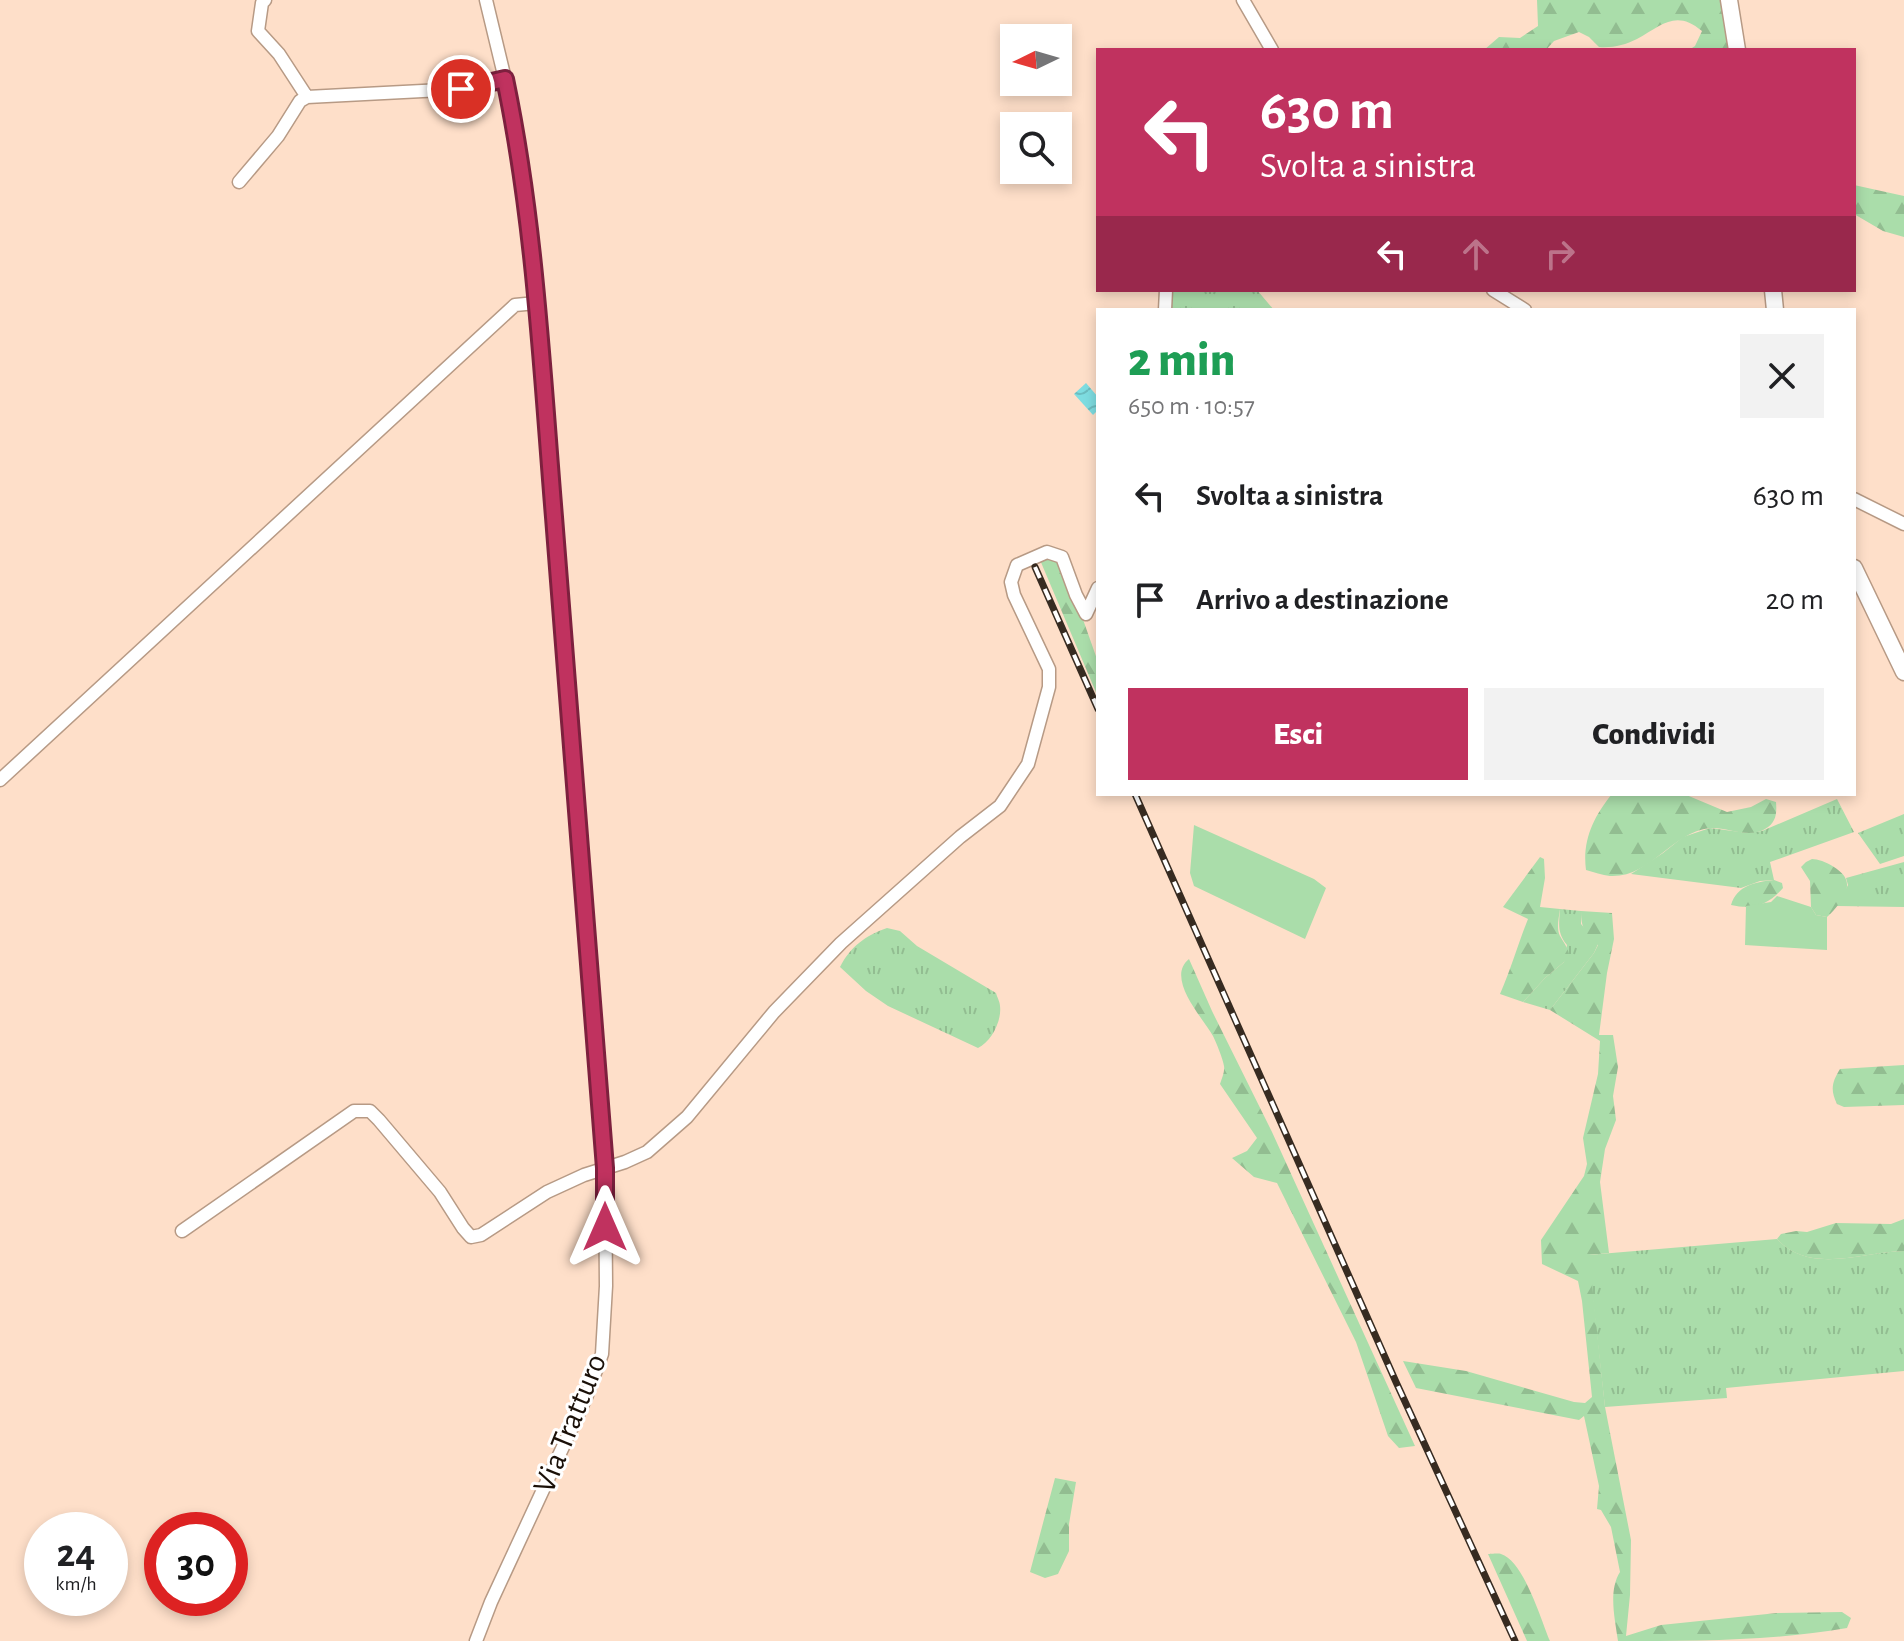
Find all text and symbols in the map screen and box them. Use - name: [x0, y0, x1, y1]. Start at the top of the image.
- north arrow: [1000, 24, 1072, 96]
- map controls: [1000, 24, 1072, 184]
- pin: [427, 55, 495, 123]
- icon: arrive: [439, 67, 483, 111]
- icon: left: [1128, 80, 1232, 184]
- text: 630 m: [1260, 83, 1394, 139]
- button: search: [1000, 112, 1072, 184]
- text: Svolta a sinistra: [1260, 148, 1476, 184]
- icon: left: [1370, 232, 1414, 276]
- icon: ahead: [1454, 232, 1498, 276]
- icon: right: [1538, 232, 1582, 276]
- button: close: [1740, 334, 1824, 418]
- text: 2 min: [1128, 337, 1236, 385]
- text: 650 m · 10:57: [1128, 393, 1255, 419]
- icon: left: [1128, 474, 1172, 518]
- text: Svolta a sinistra: [1196, 481, 1383, 511]
- text: 630 m: [1753, 481, 1824, 511]
- icon: arrive: [1128, 578, 1172, 622]
- text: Arrivo a destinazione: [1196, 585, 1449, 615]
- text: 20 m: [1766, 585, 1824, 615]
- button: Esci: [1128, 688, 1468, 780]
- button: Condividi: [1484, 688, 1824, 780]
- position arrow: [563, 1185, 647, 1269]
- street label: Via Tratturo: [528, 1349, 612, 1497]
- speed limit sign: 30: [144, 1512, 248, 1616]
- text: 24: [57, 1534, 95, 1574]
- text: km/h: [55, 1574, 97, 1594]

